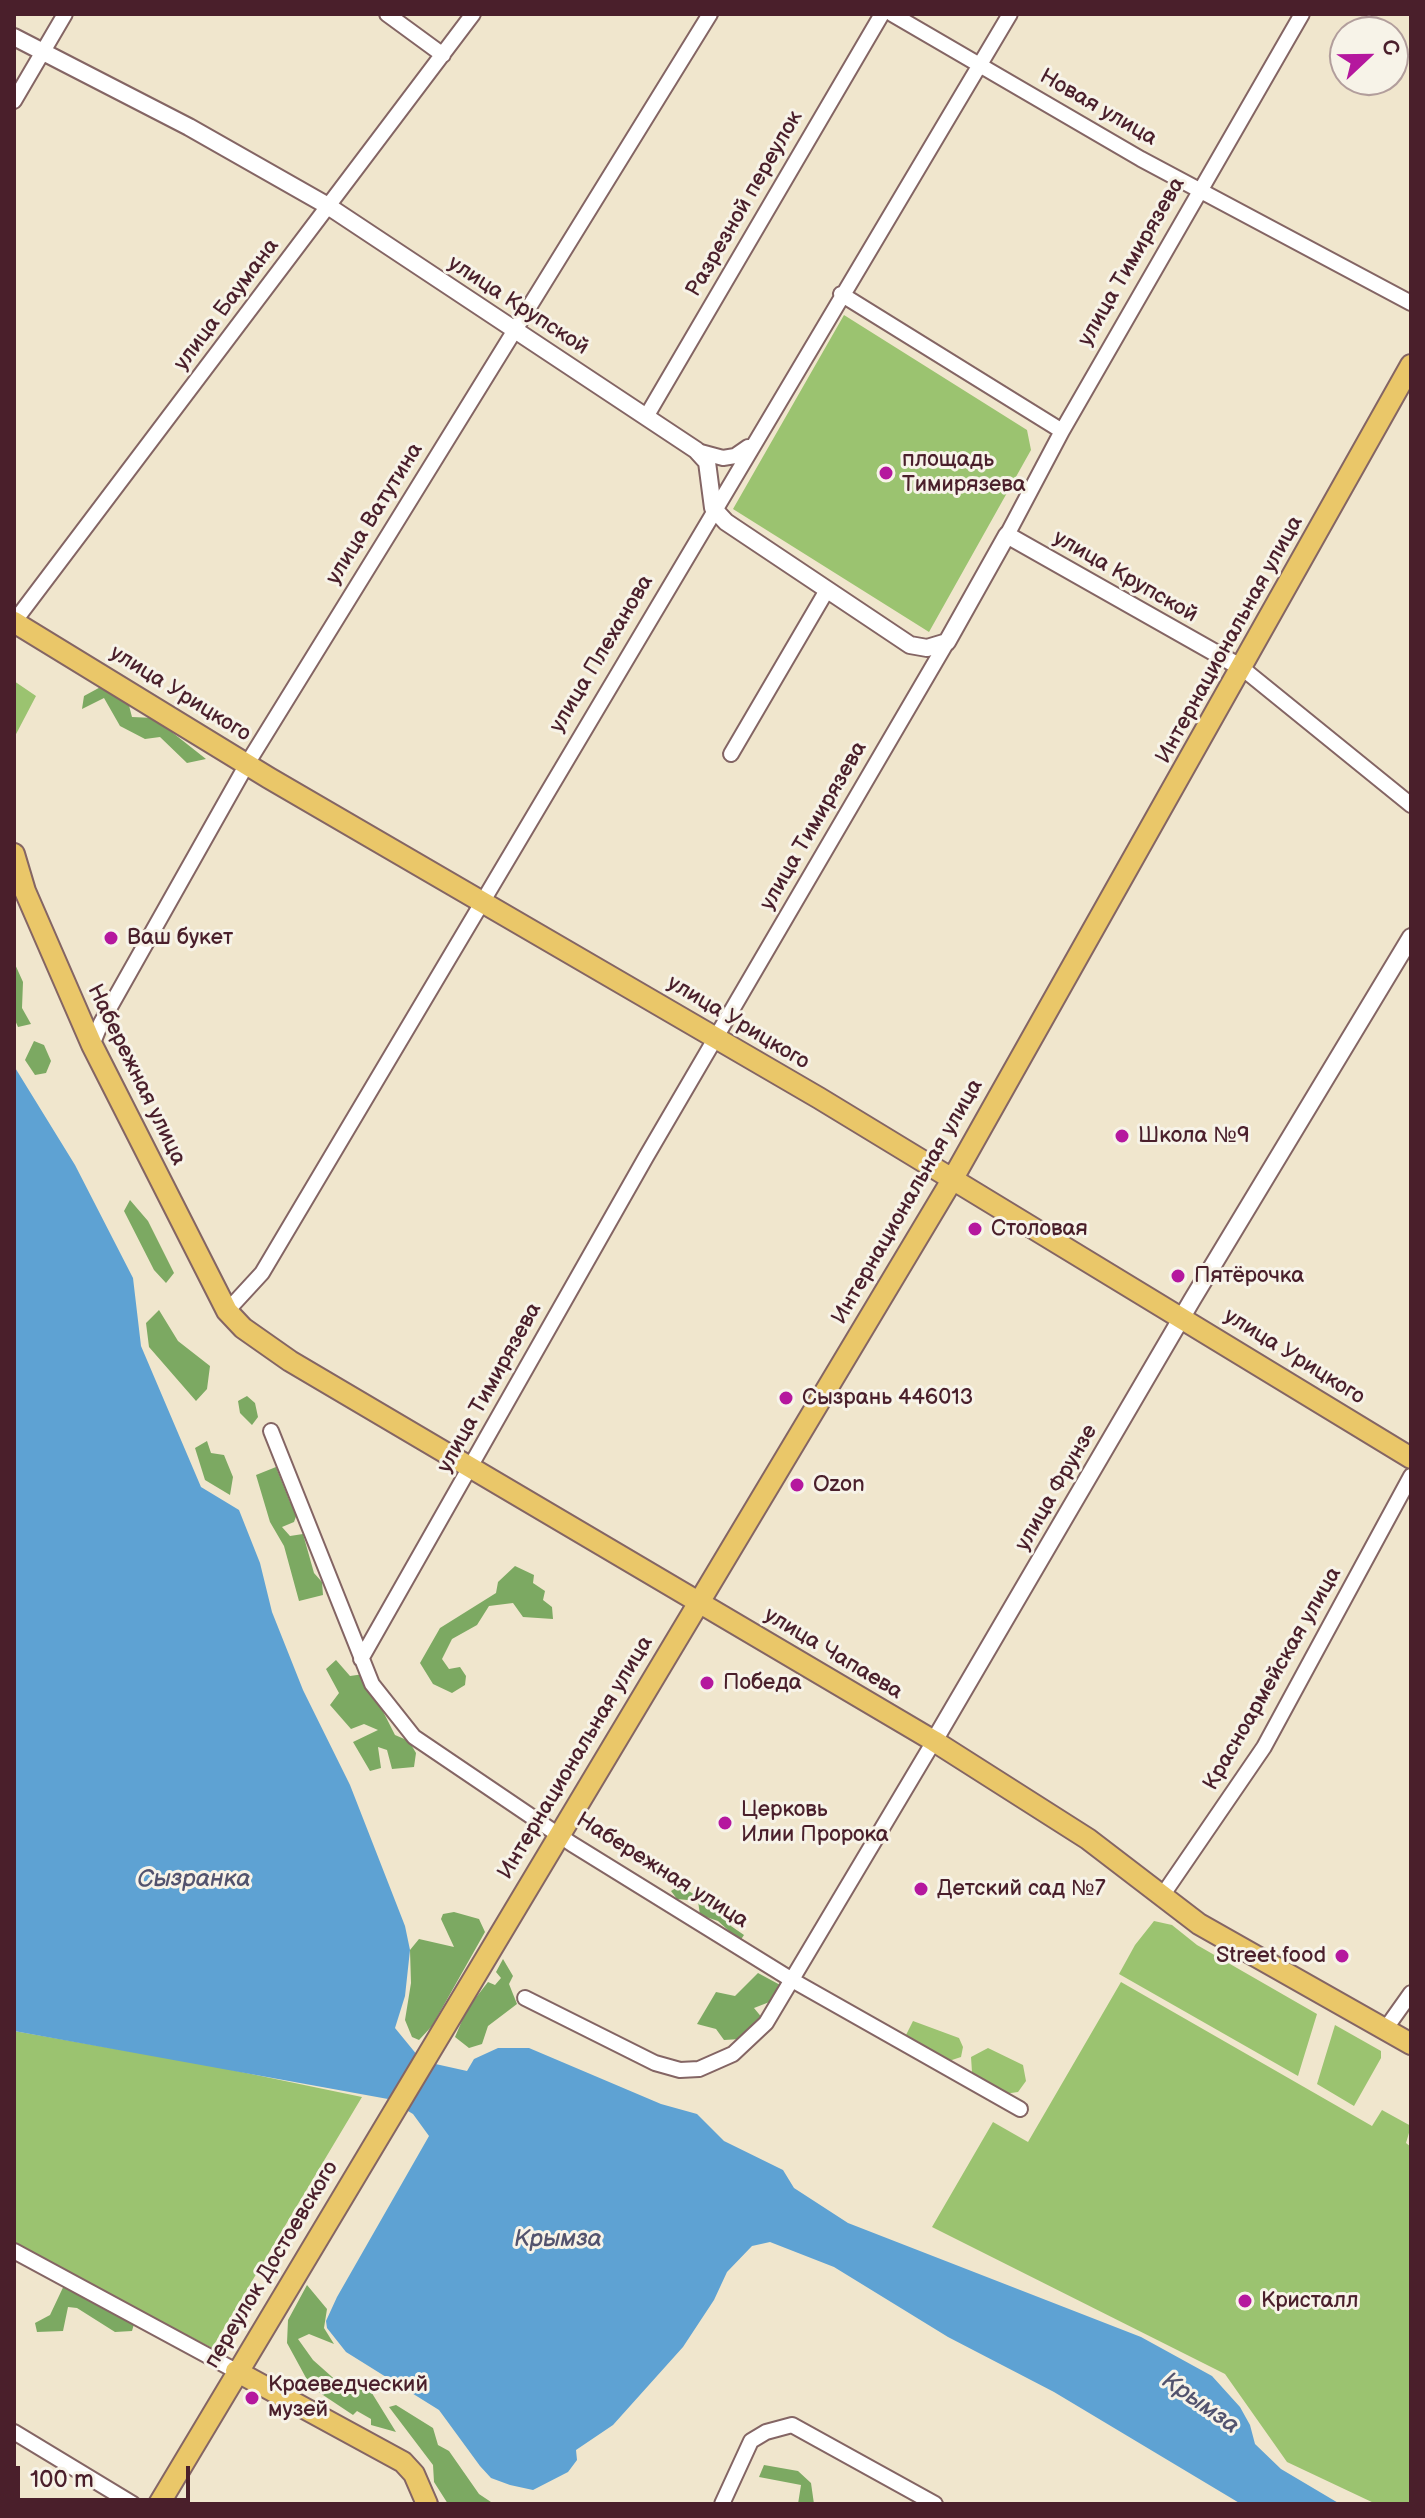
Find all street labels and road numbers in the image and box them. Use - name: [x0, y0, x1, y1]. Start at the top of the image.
- street label: Новая улица: [1035, 64, 1161, 152]
- street label: Разрезной переулок: [681, 106, 809, 302]
- street label: улица Тимирязева: [1073, 173, 1191, 351]
- street label: улица Баумана: [169, 234, 285, 376]
- street label: улица Крупской: [443, 251, 593, 361]
- street label: улица Ватутина: [321, 438, 429, 590]
- street label: Интернациональная улица: [1151, 512, 1309, 768]
- street label: улица Крупской: [1048, 525, 1202, 629]
- street label: улица Плеханова: [545, 570, 659, 738]
- street label: улица Урицкого: [105, 640, 255, 748]
- street label: улица Тимирязева: [755, 737, 873, 915]
- street label: улица Урицкого: [662, 970, 814, 1076]
- street label: Набережная улица: [81, 980, 191, 1170]
- street label: Интернациональная улица: [827, 1075, 989, 1329]
- street label: улица Тимирязева: [432, 1298, 548, 1478]
- street label: улица Урицкого: [1219, 1303, 1369, 1411]
- street label: улица Фрунзе: [1010, 1420, 1104, 1556]
- street label: Красноармейская улица: [1198, 1563, 1348, 1795]
- street label: улица Чапаева: [759, 1602, 907, 1706]
- street label: Интернациональная улица: [493, 1632, 659, 1884]
- street label: Набережная улица: [571, 1807, 753, 1935]
- street label: переулок Достоевского: [200, 2156, 344, 2374]

